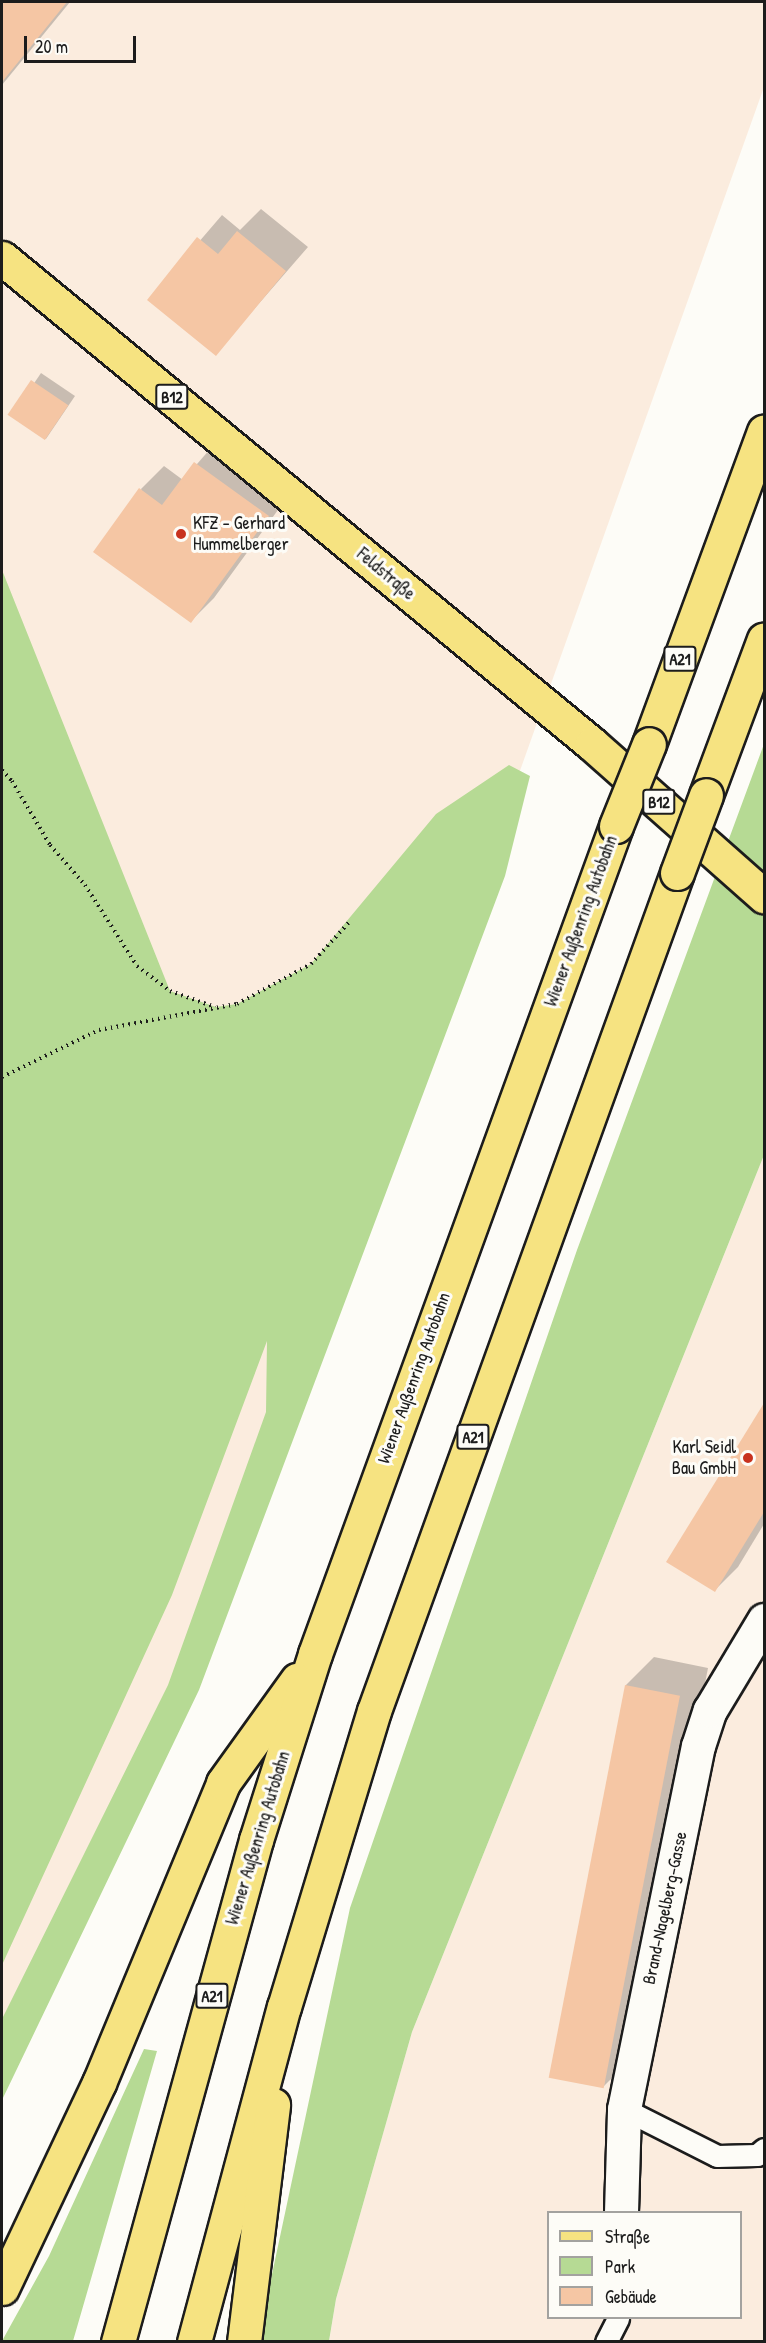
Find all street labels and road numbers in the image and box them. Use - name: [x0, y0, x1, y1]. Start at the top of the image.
- road number: B12: [154, 384, 190, 410]
- street label: Feldstraße: [352, 543, 420, 605]
- road number: A21: [662, 646, 698, 672]
- road number: B12: [641, 789, 677, 815]
- street label: Wiener Außenring Autobahn: [540, 833, 622, 1009]
- street label: Wiener Außenring Autobahn: [373, 1290, 455, 1466]
- road number: A21: [455, 1424, 491, 1450]
- street label: Wiener Außenring Autobahn: [221, 1749, 295, 1927]
- street label: Brand-Nagelberg-Gasse: [638, 1830, 692, 1986]
- road number: A21: [194, 1983, 230, 2009]

